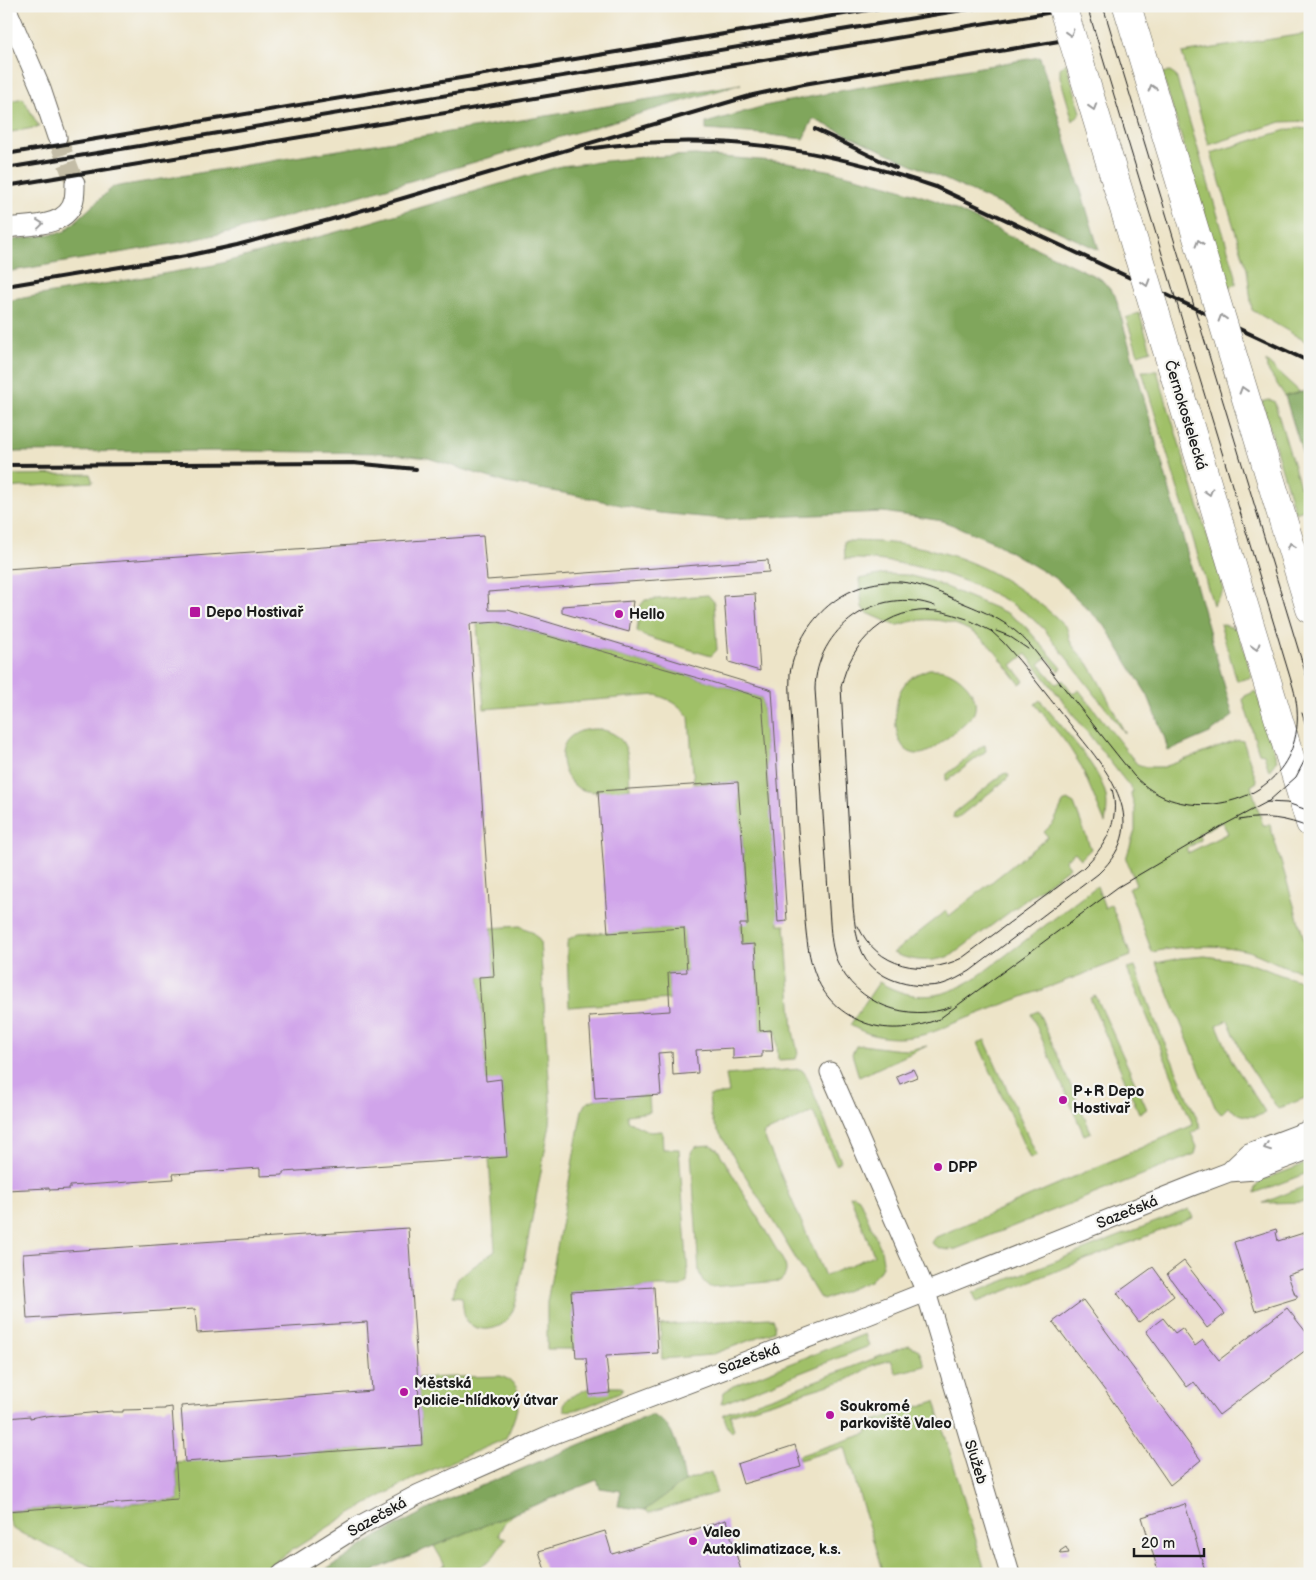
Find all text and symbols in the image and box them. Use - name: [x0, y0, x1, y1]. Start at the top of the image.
- one-way arrow: [1065, 29, 1075, 37]
- one-way arrow: [1147, 84, 1157, 92]
- one-way arrow: [1087, 102, 1097, 111]
- one-way arrow: [36, 219, 45, 229]
- one-way arrow: [1195, 240, 1205, 248]
- one-way arrow: [1141, 278, 1151, 287]
- one-way arrow: [1217, 314, 1227, 323]
- street label: Černokostelecká: [1160, 358, 1211, 472]
- one-way arrow: [1239, 387, 1249, 395]
- one-way arrow: [1204, 487, 1214, 495]
- one-way arrow: [1286, 542, 1296, 551]
- place label: Depo Hostivař: [206, 603, 304, 622]
- marker: Depo Hostivař: [188, 605, 202, 619]
- place label: Hello: [629, 605, 665, 624]
- marker: Hello: [613, 608, 625, 620]
- one-way arrow: [1251, 643, 1261, 651]
- place label: P+R Depo Hostivař: [1073, 1082, 1145, 1118]
- marker: P+R Depo Hostivař: [1057, 1094, 1069, 1106]
- one-way arrow: [1263, 1140, 1272, 1151]
- place label: DPP: [948, 1158, 978, 1177]
- marker: DPP: [932, 1161, 944, 1173]
- street label: Sazečská: [1094, 1192, 1161, 1233]
- street label: Sazečská: [716, 1340, 783, 1379]
- place label: Městská policie-hlídkový útvar: [414, 1374, 559, 1410]
- marker: Městská policie-hlídkový útvar: [398, 1386, 410, 1398]
- place label: Soukromé parkoviště Valeo: [840, 1397, 952, 1433]
- marker: Soukromé parkoviště Valeo: [824, 1409, 836, 1421]
- street label: Služeb: [960, 1438, 991, 1487]
- street label: Sazečská: [344, 1493, 410, 1541]
- place label: Valeo Autoklimatizace, k.s.: [702, 1523, 841, 1559]
- scale bar: [1134, 1525, 1204, 1557]
- text: 20 m: [1141, 1534, 1175, 1553]
- marker: Valeo Autoklimatizace, k.s.: [687, 1535, 699, 1547]

